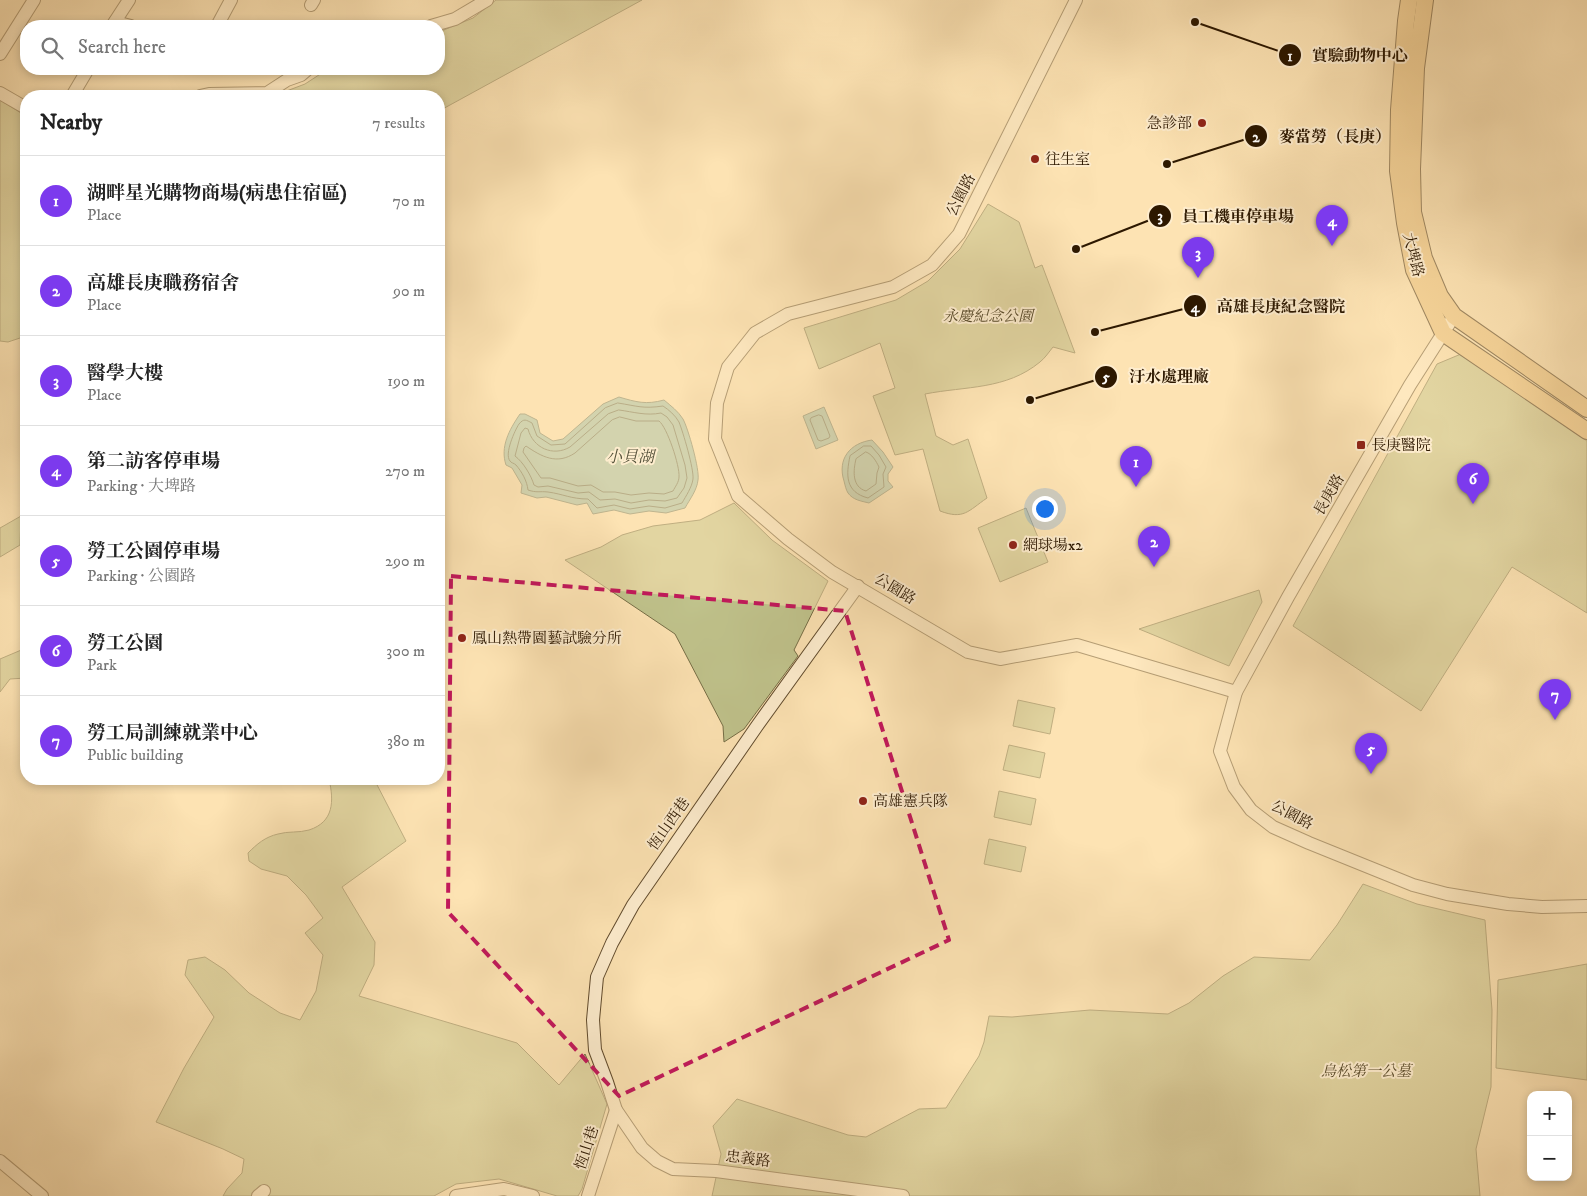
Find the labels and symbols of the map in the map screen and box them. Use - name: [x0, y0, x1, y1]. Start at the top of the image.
- callout: 實驗動物中心: [1277, 40, 1418, 71]
- text: 實驗動物中心: [1312, 46, 1408, 66]
- text: 1: [1287, 47, 1293, 66]
- place label: 急診部: [1147, 114, 1192, 133]
- marker: 急診部: [1196, 117, 1208, 129]
- callout: 麥當勞（長庚）: [1244, 121, 1401, 152]
- text: 麥當勞（長庚）: [1279, 127, 1391, 147]
- text: 2: [1252, 128, 1260, 147]
- place label: 往生室: [1045, 150, 1090, 169]
- marker: 往生室: [1029, 153, 1041, 165]
- street label: 公園路: [942, 171, 980, 219]
- callout: 員工機車停車場: [1147, 200, 1304, 231]
- pin: 4: [1316, 205, 1348, 246]
- text: 3: [1157, 207, 1163, 226]
- text: 員工機車停車場: [1182, 207, 1294, 227]
- street label: 大埤路: [1398, 231, 1428, 279]
- pin: 3: [1182, 237, 1214, 278]
- callout: 高雄長庚紀念醫院: [1182, 291, 1355, 322]
- text: 高雄長庚紀念醫院: [1217, 297, 1345, 317]
- text: 4: [1190, 298, 1201, 317]
- park label: 永慶紀念公園: [943, 307, 1035, 326]
- callout: 汙水處理廠: [1094, 361, 1219, 392]
- text: 汙水處理廠: [1129, 367, 1209, 387]
- text: 5: [1101, 368, 1110, 387]
- place label: 長庚醫院: [1371, 436, 1431, 455]
- marker: 長庚醫院: [1355, 439, 1367, 451]
- pin: 1: [1120, 446, 1152, 487]
- water label: 小貝湖: [606, 447, 657, 467]
- pin: 6: [1457, 463, 1489, 504]
- street label: 長庚路: [1310, 471, 1348, 519]
- your location: [1032, 496, 1058, 522]
- pin: 2: [1138, 526, 1170, 567]
- place label: 網球場x2: [1023, 536, 1083, 555]
- marker: 網球場x2: [1007, 539, 1019, 551]
- street label: 公園路: [871, 569, 919, 609]
- place label: 鳳山熱帶園藝試驗分所: [472, 629, 622, 648]
- marker: 鳳山熱帶園藝試驗分所: [456, 632, 468, 644]
- pin: 7: [1539, 679, 1571, 720]
- pin: 5: [1355, 733, 1387, 774]
- place label: 高雄憲兵隊: [873, 792, 948, 811]
- street label: 恆山西巷: [644, 794, 694, 854]
- marker: 高雄憲兵隊: [857, 795, 869, 807]
- street label: 公園路: [1268, 796, 1316, 834]
- park label: 鳥松第一公墓: [1321, 1062, 1414, 1081]
- street label: 恆山巷: [571, 1124, 603, 1172]
- street label: 忠義路: [725, 1147, 771, 1171]

